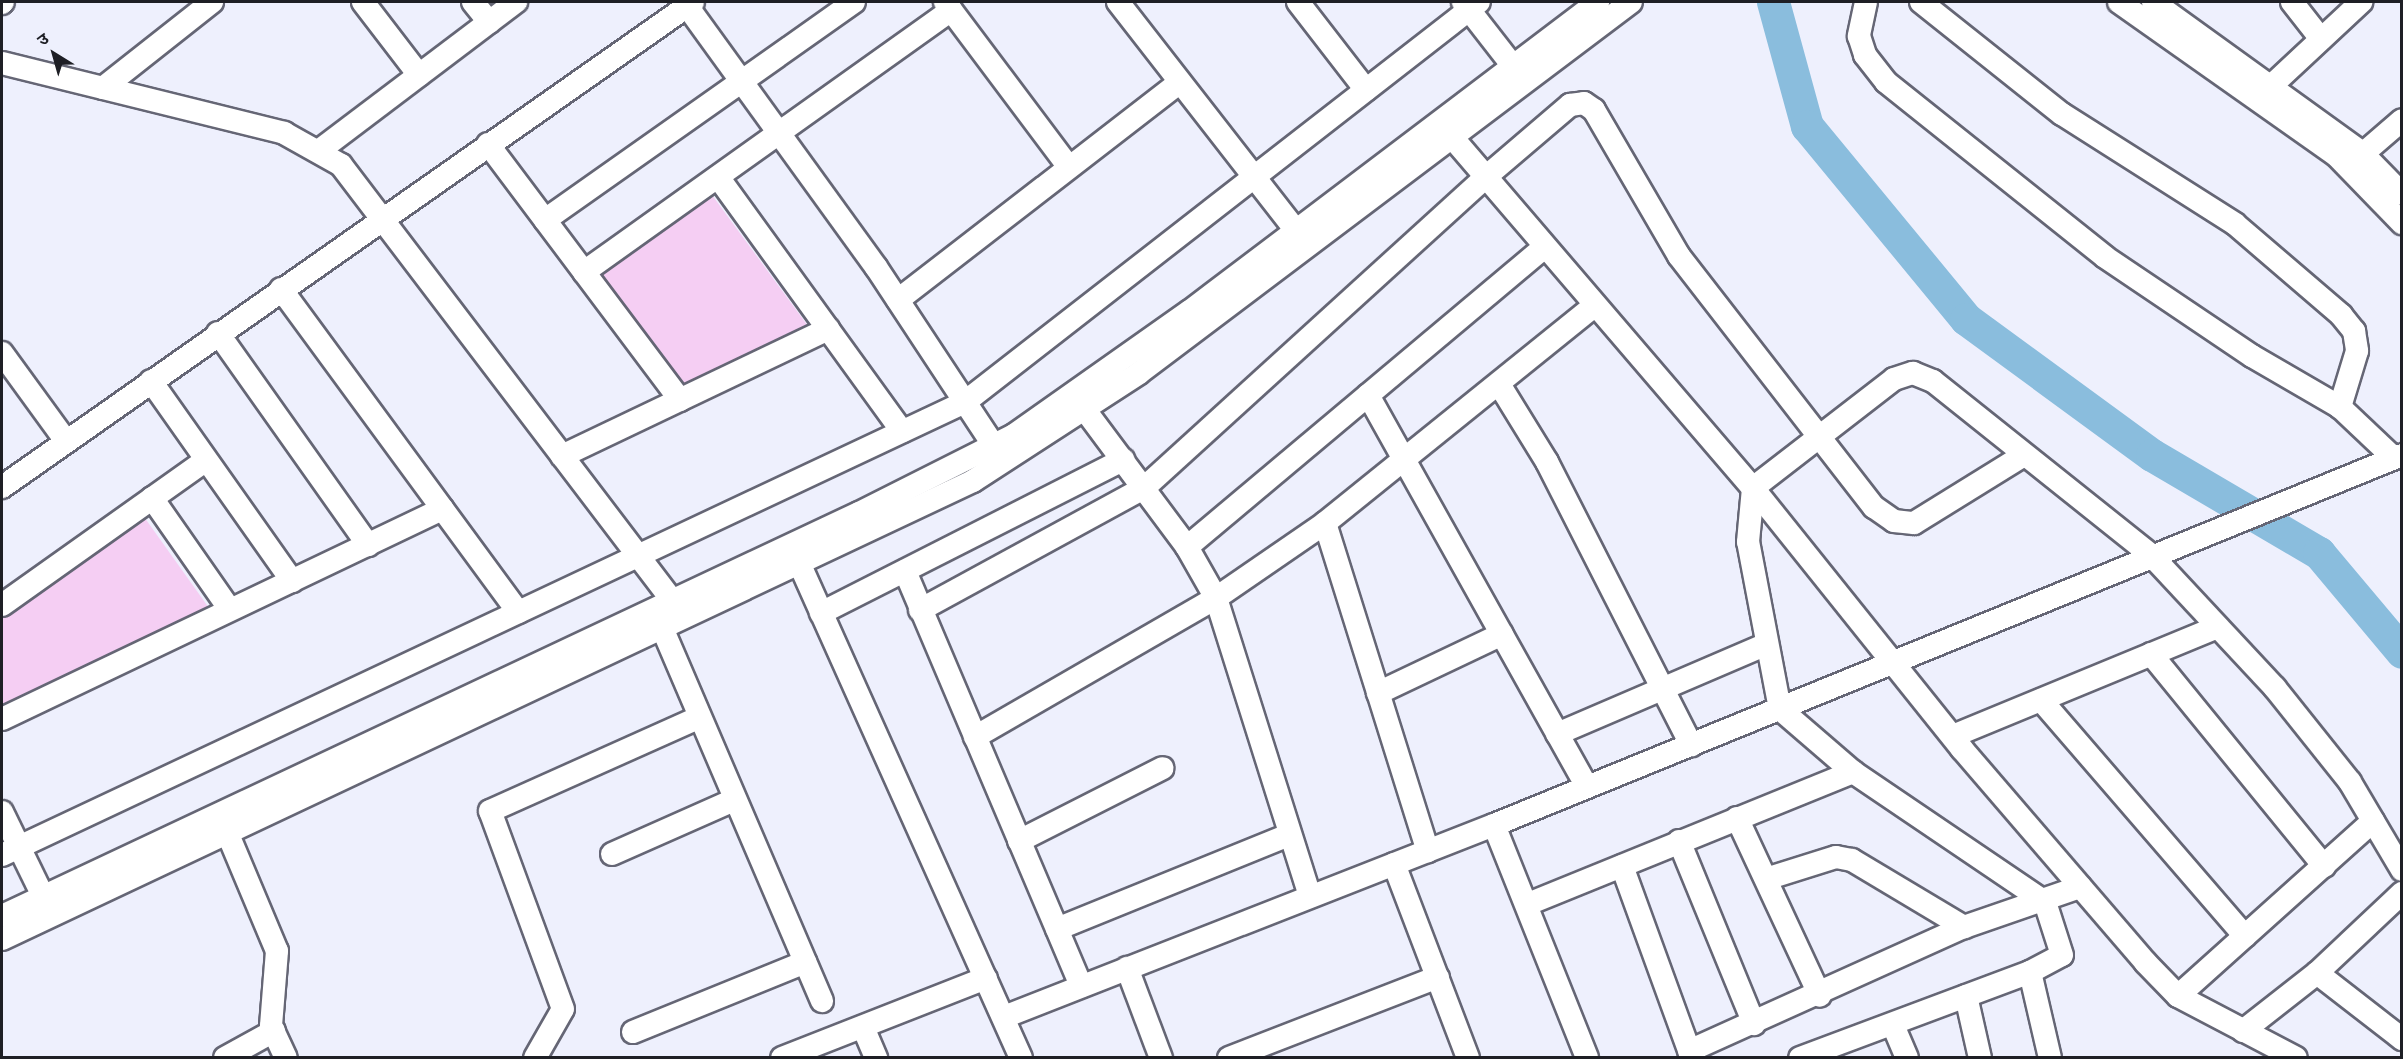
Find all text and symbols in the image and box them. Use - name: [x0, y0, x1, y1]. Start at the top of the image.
- north arrow: [24, 24, 84, 84]
- text: उ: [33, 29, 52, 50]

